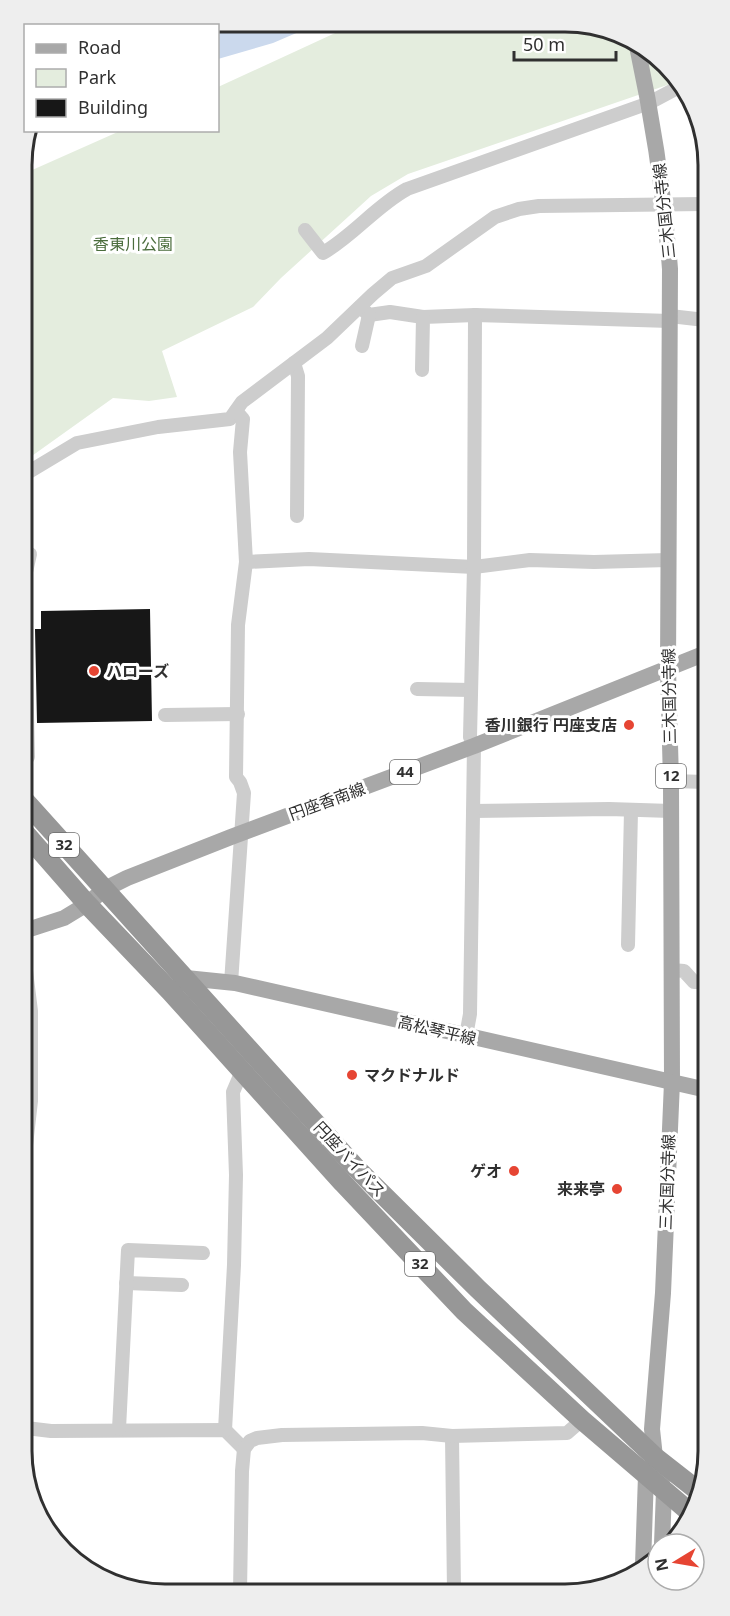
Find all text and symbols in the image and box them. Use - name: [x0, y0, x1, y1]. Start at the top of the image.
- legend: [24, 24, 219, 132]
- scale bar: [514, 24, 616, 62]
- text: 50 m: [523, 32, 565, 56]
- text: Road: [78, 35, 121, 59]
- text: Park: [78, 65, 116, 89]
- text: Building: [78, 95, 148, 119]
- street label: 三木国分寺線: [648, 162, 680, 260]
- park label: 香東川公園: [93, 233, 173, 255]
- street label: 三木国分寺線: [657, 648, 681, 744]
- place label: ハローズ: [106, 660, 169, 682]
- marker: ハローズ: [87, 664, 101, 678]
- place label: 香川銀行 円座支店: [485, 714, 617, 736]
- marker: 香川銀行 円座支店: [622, 718, 636, 732]
- road number: 44: [390, 760, 420, 784]
- road number: 12: [656, 764, 686, 788]
- street label: 円座香南線: [286, 777, 368, 825]
- road number: 32: [49, 833, 79, 857]
- street label: 高松琴平線: [396, 1010, 478, 1050]
- place label: マクドナルド: [364, 1064, 460, 1086]
- marker: マクドナルド: [345, 1068, 359, 1082]
- street label: 円座バイパス: [309, 1117, 391, 1201]
- street label: 三木国分寺線: [654, 1134, 680, 1230]
- place label: ゲオ: [470, 1160, 502, 1182]
- marker: ゲオ: [507, 1164, 521, 1178]
- place label: 来来亭: [557, 1178, 605, 1200]
- marker: 来来亭: [610, 1182, 624, 1196]
- road number: 32: [405, 1252, 435, 1276]
- north arrow: [646, 1532, 706, 1592]
- text: N: [649, 1556, 673, 1573]

